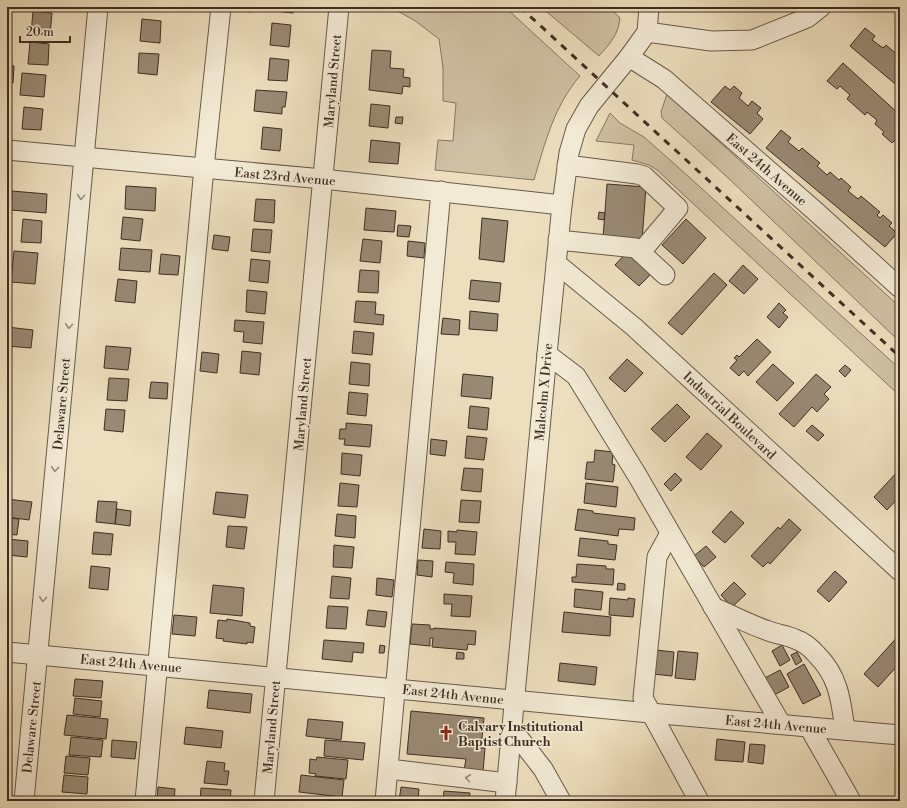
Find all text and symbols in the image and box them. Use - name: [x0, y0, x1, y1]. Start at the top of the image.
- scale bar: [20, 18, 70, 44]
- text: 20 m: [26, 25, 54, 40]
- street label: Maryland Street: [321, 33, 345, 129]
- street label: East 24th Avenue: [723, 130, 810, 210]
- street label: East 23rd Avenue: [234, 165, 337, 189]
- one-way arrow: [76, 193, 85, 200]
- one-way arrow: [64, 323, 73, 329]
- street label: Malcolm X Drive: [532, 342, 556, 442]
- street label: Maryland Street: [291, 356, 315, 452]
- street label: Delaware Street: [50, 357, 74, 451]
- street label: Industrial Boulevard: [680, 369, 780, 463]
- one-way arrow: [51, 466, 60, 472]
- one-way arrow: [39, 596, 48, 602]
- street label: East 24th Avenue: [79, 652, 183, 676]
- street label: Maryland Street: [260, 679, 284, 775]
- street label: Delaware Street: [19, 680, 45, 774]
- street label: East 24th Avenue: [401, 682, 505, 708]
- street label: East 24th Avenue: [724, 713, 828, 737]
- place label: Calvary Institutional Baptist Church: [458, 719, 584, 750]
- church icon: Calvary Institutional Baptist Church: [437, 724, 455, 742]
- one-way arrow: [465, 774, 471, 783]

